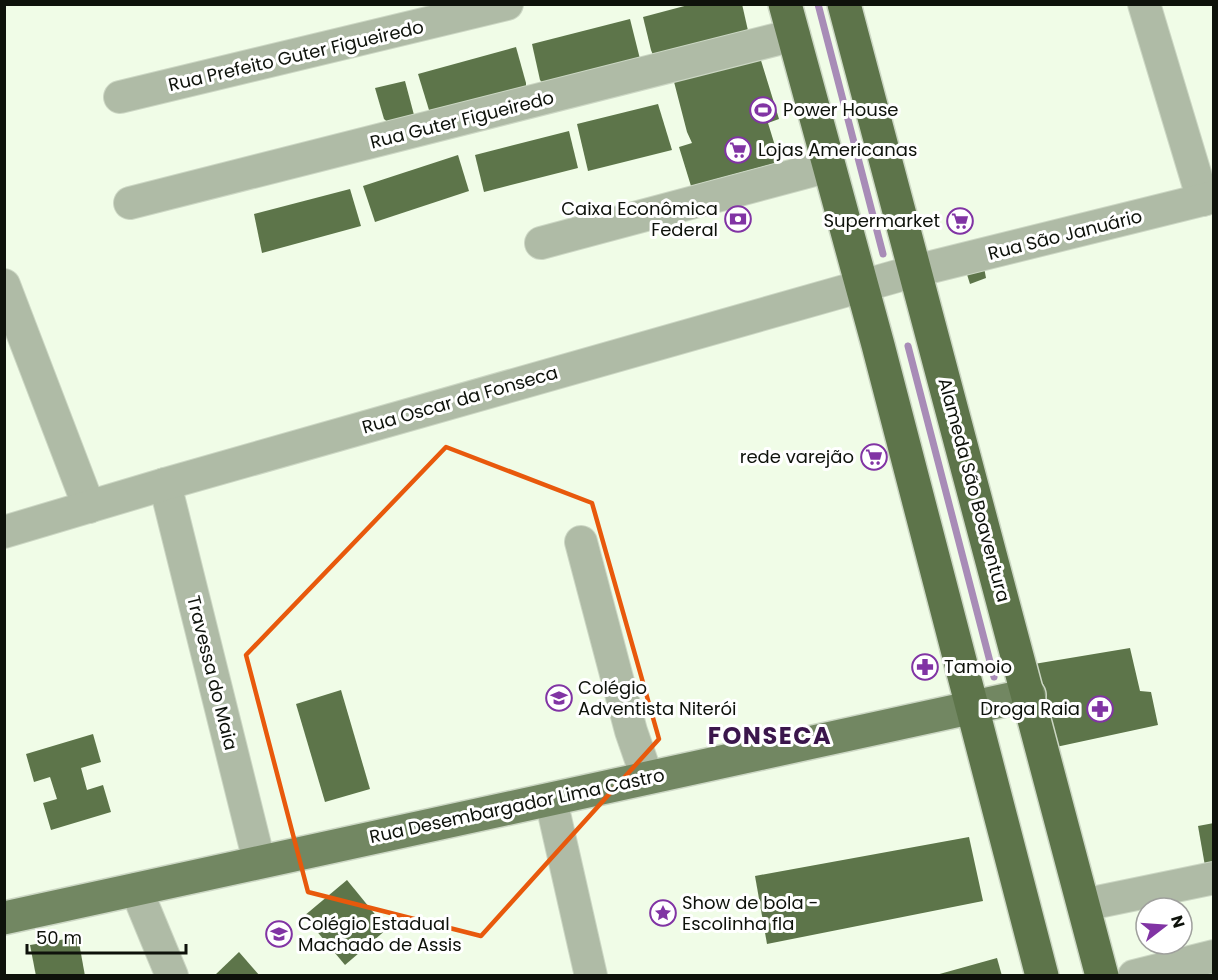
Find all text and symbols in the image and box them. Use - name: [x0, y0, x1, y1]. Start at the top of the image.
- street label: Rua Prefeito Guter Figueiredo: [166, 14, 426, 97]
- street label: Rua Guter Figueiredo: [367, 85, 556, 154]
- sports icon: Power House: [748, 95, 778, 125]
- place label: Power House: [783, 97, 898, 122]
- supermarket icon: Lojas Americanas: [723, 135, 753, 165]
- place label: Lojas Americanas: [758, 137, 917, 162]
- place label: Caixa Econômica Federal: [561, 196, 718, 242]
- street label: Rua São Januário: [985, 203, 1145, 266]
- bank icon: Caixa Econômica Federal: [723, 204, 753, 234]
- supermarket icon: Supermarket: [945, 206, 975, 236]
- place label: Supermarket: [823, 208, 940, 233]
- street label: Rua Oscar da Fonseca: [359, 360, 561, 439]
- street label: Alameda São Boaventura: [933, 375, 1016, 605]
- supermarket icon: rede varejão: [859, 442, 889, 472]
- place label: rede varejão: [740, 444, 854, 469]
- street label: Travessa do Maia: [181, 593, 244, 753]
- pharmacy icon: Tamoio: [910, 652, 940, 682]
- place label: Tamoio: [944, 654, 1012, 679]
- place label: Colégio Adventista Niterói: [578, 675, 736, 721]
- school or university icon: Colégio Adventista Niterói: [544, 683, 574, 713]
- pharmacy icon: Droga Raia: [1085, 694, 1115, 724]
- place label: Droga Raia: [980, 696, 1080, 721]
- district label: FONSECA: [708, 719, 832, 752]
- street label: Rua Desembargador Lima Castro: [367, 762, 667, 849]
- place label: Show de bola - Escolinha fla: [682, 890, 818, 936]
- north arrow: [1134, 896, 1194, 956]
- place icon: Show de bola - Escolinha fla: [648, 898, 678, 928]
- place label: Colégio Estadual Machado de Assis: [298, 911, 462, 957]
- text: N: [1165, 913, 1191, 931]
- scale bar: [27, 917, 186, 955]
- school or university icon: Colégio Estadual Machado de Assis: [264, 919, 294, 949]
- text: 50 m: [36, 925, 82, 950]

